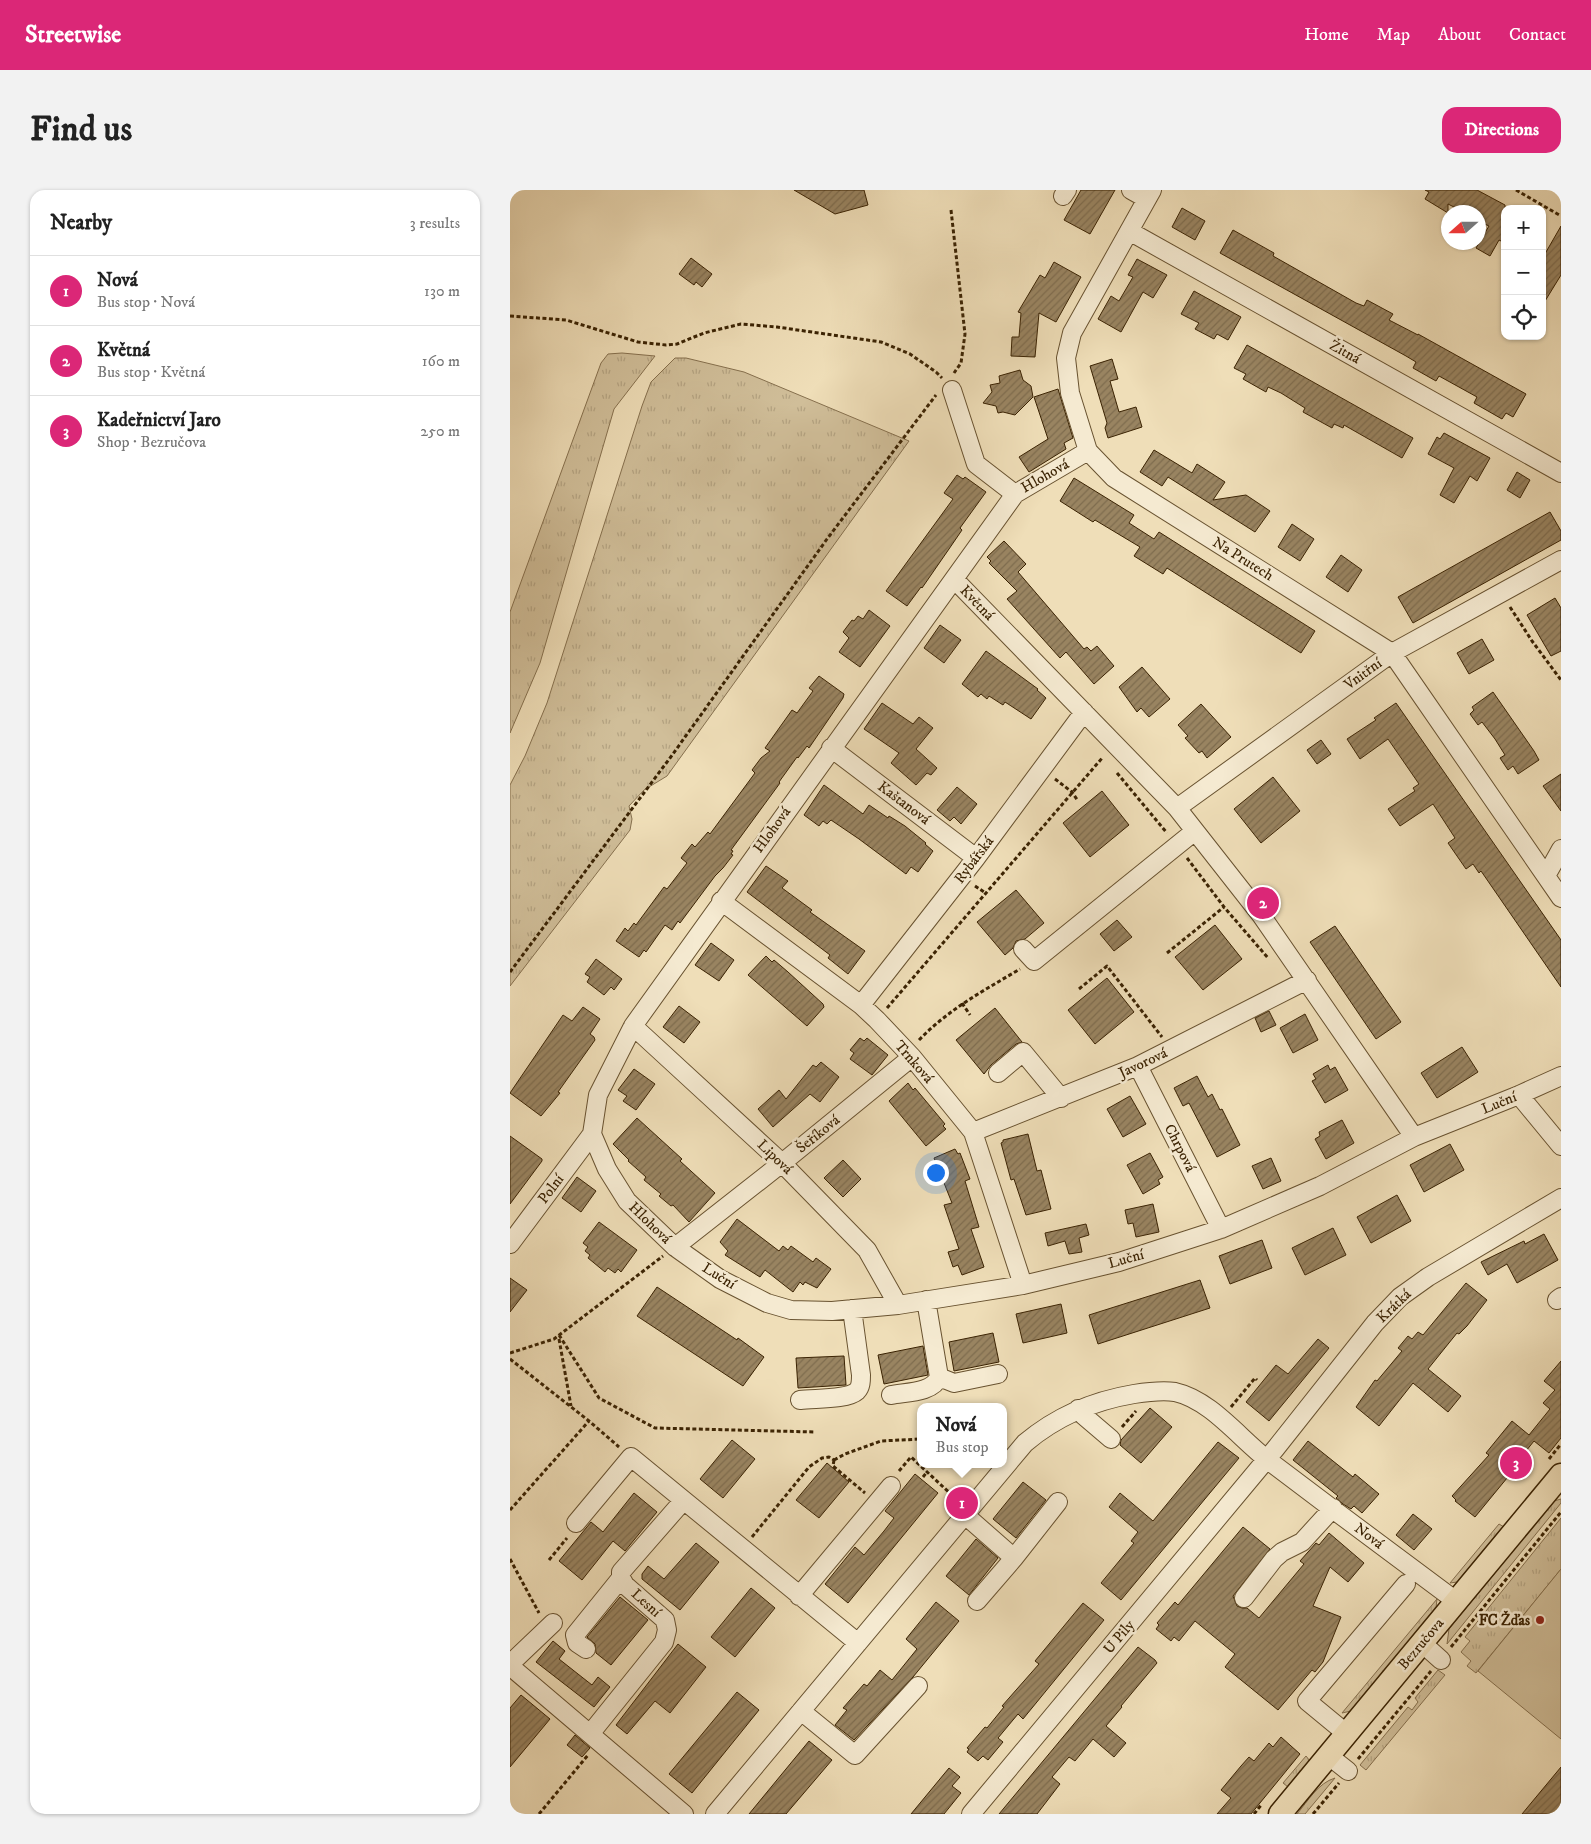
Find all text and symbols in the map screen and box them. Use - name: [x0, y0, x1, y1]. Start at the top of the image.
- text: Streetwise: [25, 20, 121, 50]
- text: Home: [1304, 24, 1349, 46]
- text: Map: [1377, 24, 1410, 46]
- text: About: [1438, 24, 1481, 46]
- text: Contact: [1509, 24, 1566, 46]
- button: Directions: [1442, 107, 1561, 153]
- text: Find us: [30, 108, 132, 152]
- north arrow: [1441, 205, 1486, 250]
- map controls: [1501, 205, 1546, 340]
- button: +: [1501, 205, 1546, 250]
- text: Nearby: [50, 210, 112, 236]
- text: 3 results: [410, 213, 460, 233]
- button: −: [1501, 250, 1546, 295]
- text: Nová: [97, 269, 138, 292]
- text: 1: [63, 281, 69, 301]
- text: 130 m: [424, 281, 460, 301]
- text: Bus stop · Nová: [97, 292, 195, 312]
- button: locate: [1501, 295, 1546, 340]
- street label: Žitná: [1326, 336, 1364, 368]
- text: Květná: [97, 339, 150, 362]
- text: 2: [62, 351, 70, 371]
- text: 160 m: [422, 351, 460, 371]
- text: Bus stop · Květná: [97, 362, 205, 382]
- text: Kadeřnictví Jaro: [97, 409, 221, 432]
- text: 3: [63, 421, 69, 441]
- text: 250 m: [420, 421, 460, 441]
- text: Shop · Bezručova: [97, 432, 206, 452]
- street label: Hlohová: [1018, 454, 1073, 497]
- street label: Na Prutech: [1209, 533, 1277, 585]
- street label: Květná: [956, 581, 999, 625]
- street label: Vnitřní: [1339, 653, 1387, 695]
- street label: Kaštanová: [874, 777, 935, 829]
- street label: Hlohová: [749, 803, 795, 857]
- street label: Rybářská: [950, 832, 998, 888]
- pin: 2: [1247, 884, 1279, 922]
- street label: Trnková: [890, 1037, 938, 1088]
- street label: Javorová: [1114, 1043, 1171, 1083]
- street label: Luční: [1479, 1087, 1520, 1119]
- street label: Šeříková: [792, 1109, 844, 1157]
- street label: Chrpová: [1160, 1121, 1200, 1176]
- street label: Lipová: [753, 1135, 797, 1179]
- your location: [923, 1160, 949, 1186]
- street label: Polní: [534, 1170, 569, 1207]
- street label: Hlohová: [625, 1198, 676, 1248]
- street label: Luční: [1106, 1245, 1147, 1273]
- street label: Luční: [699, 1258, 740, 1294]
- street label: Krátká: [1373, 1284, 1416, 1327]
- popup: [917, 1403, 1007, 1468]
- text: Nová: [936, 1414, 976, 1437]
- text: Bus stop: [936, 1437, 988, 1457]
- pin: 3: [1500, 1444, 1532, 1482]
- pin: 1: [946, 1484, 978, 1522]
- street label: Nová: [1350, 1519, 1388, 1554]
- street label: Lesní: [627, 1585, 666, 1622]
- place label: FC Žďas: [1479, 1610, 1530, 1630]
- street label: Bezručova: [1394, 1614, 1449, 1674]
- marker: FC Žďas: [1534, 1614, 1546, 1626]
- street label: U Pily: [1099, 1615, 1139, 1658]

